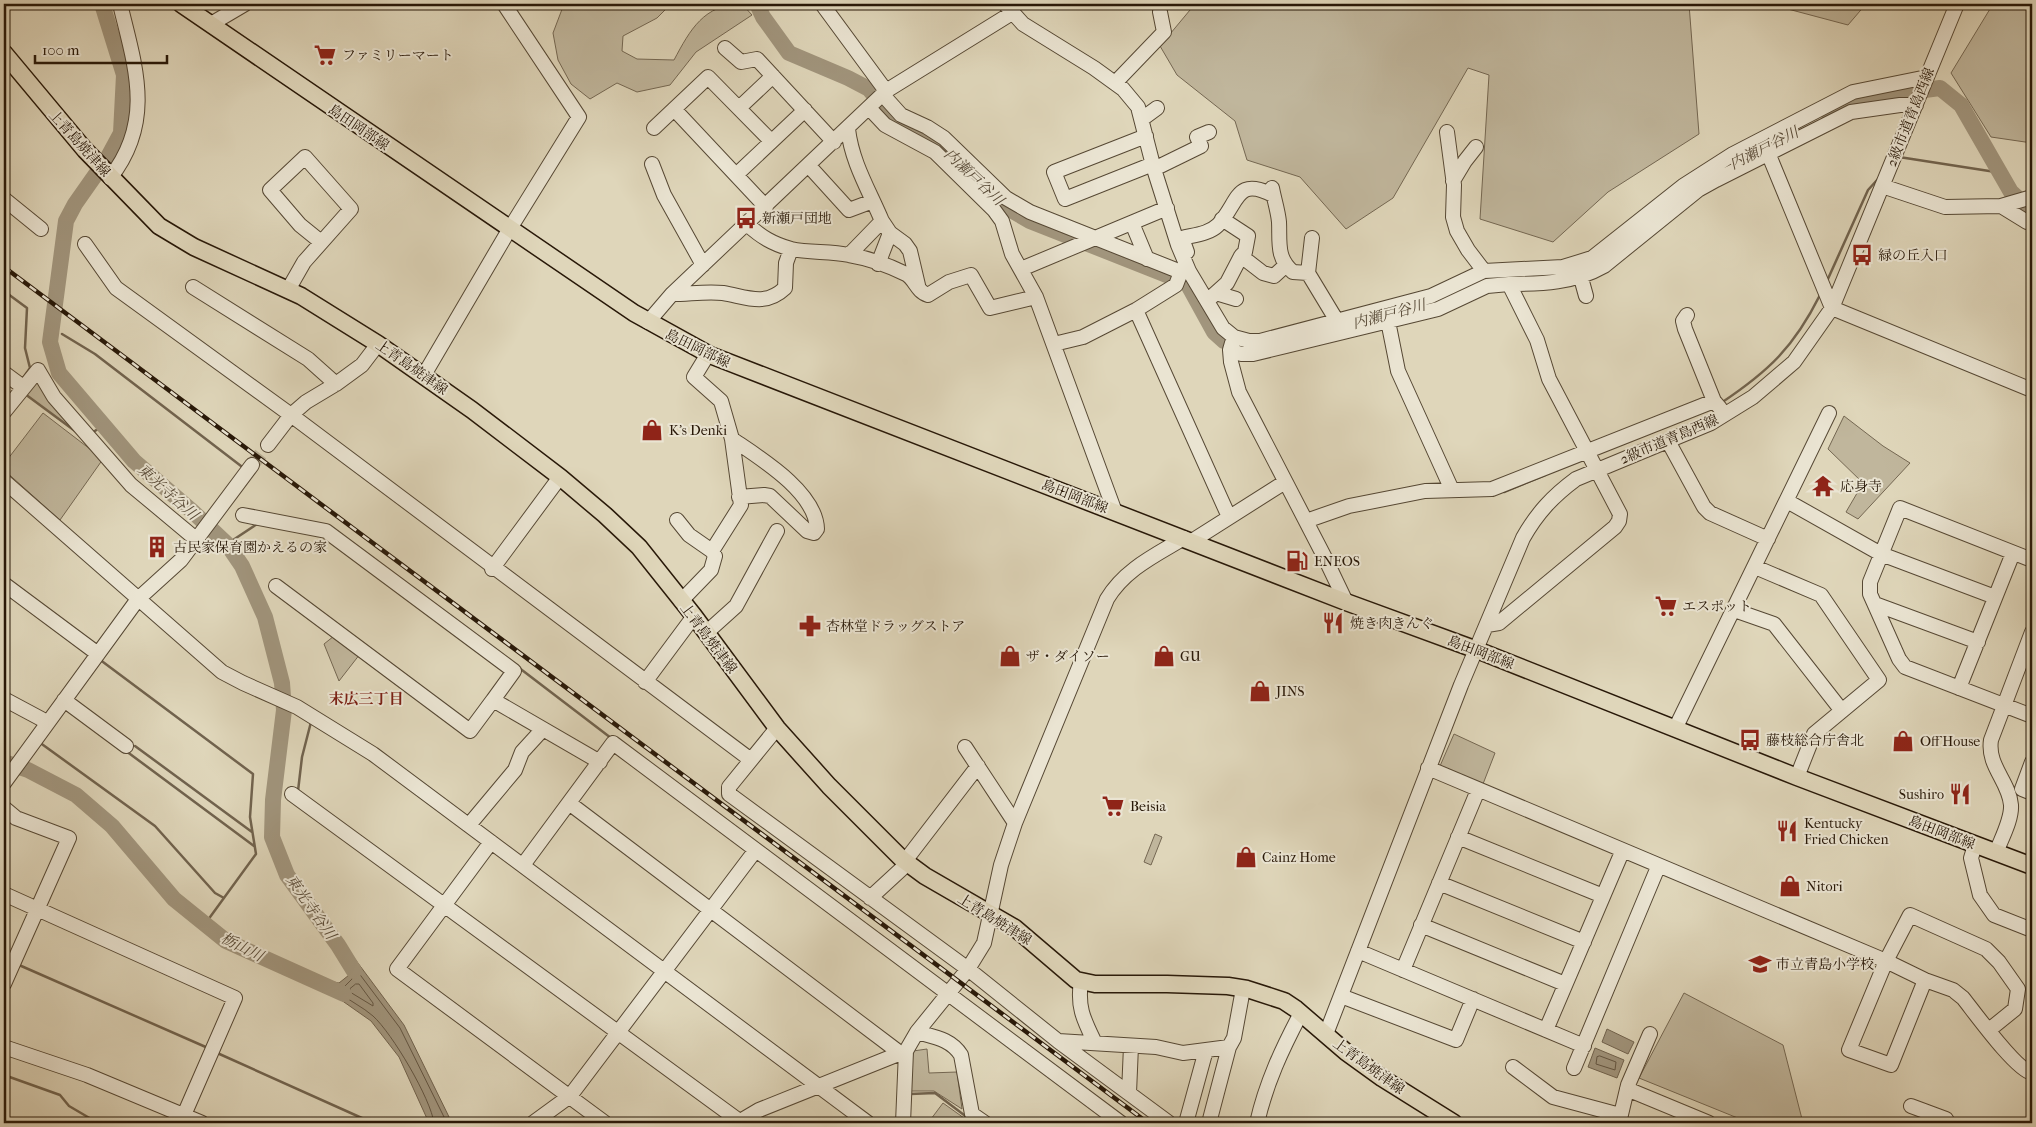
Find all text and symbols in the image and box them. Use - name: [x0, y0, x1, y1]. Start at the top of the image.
- scale bar: [35, 32, 168, 64]
- text: 100 m: [42, 41, 80, 59]
- supermarket icon: ファミリーマート: [312, 42, 338, 68]
- place label: ファミリーマート: [342, 47, 454, 64]
- street label: 2級市道青島西線: [1883, 65, 1938, 169]
- street label: 島田岡部線: [325, 101, 392, 154]
- street label: 上青島焼津線: [45, 106, 114, 180]
- water label: 内瀬戸谷川: [1726, 122, 1803, 173]
- water label: 内瀬戸谷川: [940, 145, 1009, 211]
- bus stop icon: 新瀬戸団地: [733, 205, 759, 231]
- place label: 新瀬戸団地: [762, 210, 832, 227]
- bus stop icon: 緑の丘入口: [1849, 242, 1875, 268]
- place label: 緑の丘入口: [1878, 247, 1948, 264]
- water label: 内瀬戸谷川: [1350, 295, 1429, 332]
- street label: 島田岡部線: [663, 325, 733, 371]
- street label: 上青島焼津線: [372, 336, 451, 398]
- street label: 2級市道青島西線: [1617, 411, 1721, 468]
- shop icon: K's Denki: [639, 417, 665, 443]
- place label: K's Denki: [669, 422, 727, 439]
- water label: 東光寺谷川: [134, 460, 203, 525]
- temple icon: 応身寺: [1810, 473, 1836, 499]
- street label: 島田岡部線: [1039, 476, 1111, 517]
- place label: 応身寺: [1840, 478, 1882, 495]
- building icon: 古民家保育園かえるの家: [144, 534, 170, 560]
- place label: 古民家保育園かえるの家: [173, 539, 327, 556]
- fuel station icon: ENEOS: [1284, 548, 1310, 574]
- place label: ENEOS: [1314, 553, 1360, 570]
- supermarket icon: エスポット: [1653, 593, 1679, 619]
- place label: エスポット: [1682, 598, 1752, 615]
- street label: 上青島焼津線: [677, 600, 741, 677]
- restaurant icon: 焼き肉きんぐ: [1320, 610, 1346, 636]
- pharmacy icon: 杏林堂ドラッグストア: [797, 613, 823, 639]
- place label: 焼き肉きんぐ: [1350, 615, 1434, 632]
- place label: 杏林堂ドラッグストア: [826, 618, 965, 635]
- street label: 島田岡部線: [1445, 632, 1517, 673]
- shop icon: ザ・ダイソー: [997, 643, 1023, 669]
- shop icon: GU: [1151, 643, 1177, 669]
- place label: ザ・ダイソー: [1026, 648, 1110, 665]
- place label: GU: [1180, 648, 1201, 665]
- shop icon: JINS: [1247, 678, 1273, 704]
- place label: JINS: [1275, 683, 1305, 700]
- district label: 末広三丁目: [328, 690, 404, 708]
- bus stop icon: 藤枝総合庁舎北: [1737, 727, 1763, 753]
- shop icon: Off House: [1890, 728, 1916, 754]
- place label: 藤枝総合庁舎北: [1766, 732, 1864, 749]
- place label: Off House: [1920, 733, 1980, 750]
- restaurant icon: Sushiro: [1947, 781, 1973, 807]
- place label: Sushiro: [1899, 786, 1944, 803]
- supermarket icon: Beisia: [1100, 793, 1126, 819]
- place label: Beisia: [1130, 798, 1166, 815]
- street label: 島田岡部線: [1906, 812, 1978, 853]
- place label: Kentucky Fried Chicken: [1804, 815, 1889, 848]
- restaurant icon: Kentucky Fried Chicken: [1774, 818, 1800, 844]
- shop icon: Cainz Home: [1233, 844, 1259, 870]
- place label: Cainz Home: [1262, 849, 1336, 866]
- water label: 東光寺谷川: [282, 871, 341, 945]
- shop icon: Nitori: [1777, 873, 1803, 899]
- place label: Nitori: [1806, 878, 1843, 895]
- street label: 上青島焼津線: [955, 890, 1035, 949]
- water label: 栃山川: [218, 929, 268, 966]
- school or university icon: 市立青島小学校: [1747, 951, 1773, 977]
- place label: 市立青島小学校: [1776, 956, 1874, 973]
- street label: 上青島焼津線: [1330, 1035, 1408, 1098]

